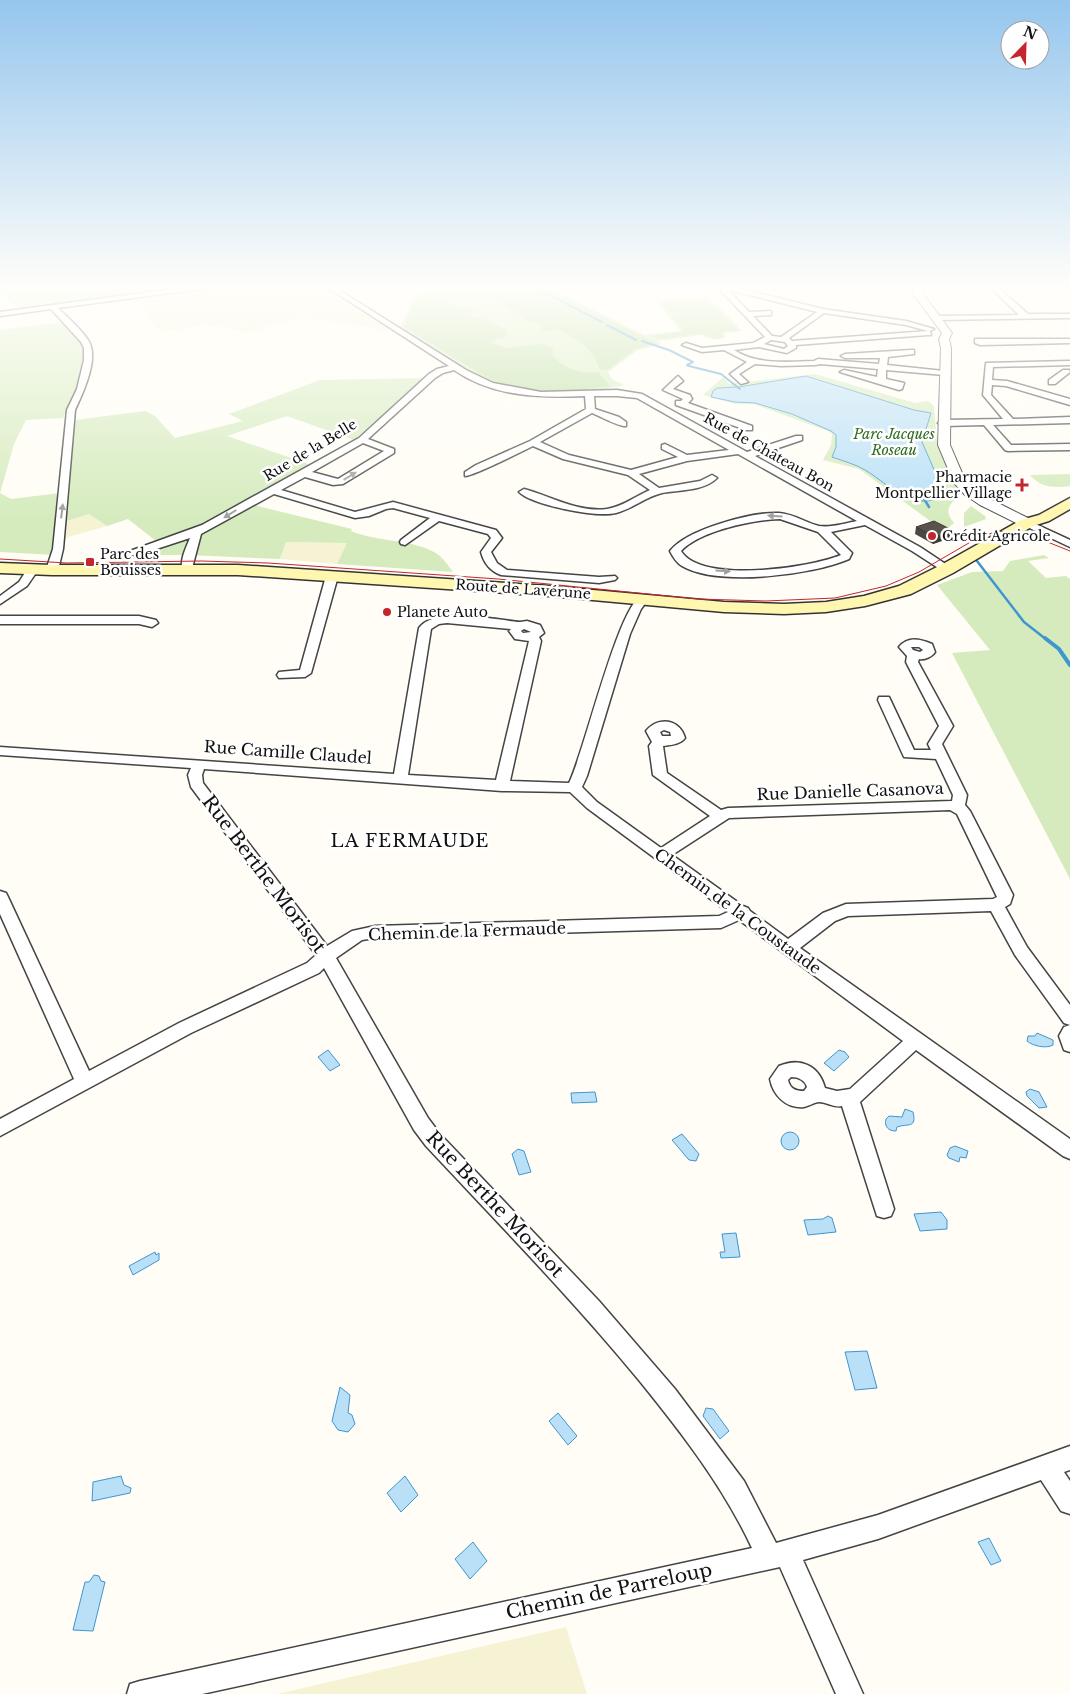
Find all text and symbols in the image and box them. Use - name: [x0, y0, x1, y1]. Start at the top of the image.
- north arrow: [1000, 20, 1050, 70]
- text: N: [1021, 22, 1040, 44]
- street label: Rue de Château Bon: [701, 409, 838, 496]
- street label: Rue de la Belle: [260, 415, 360, 485]
- park label: Parc Jacques Roseau: [852, 425, 935, 459]
- place label: Pharmacie Montpellier Village: [875, 468, 1012, 502]
- one-way arrow: [343, 471, 356, 481]
- marker: Pharmacie Montpellier Village: [1016, 479, 1028, 491]
- one-way arrow: [58, 502, 66, 518]
- one-way arrow: [223, 510, 237, 519]
- one-way arrow: [766, 512, 782, 520]
- place label: Crédit Agricole: [942, 527, 1051, 545]
- marker: Crédit Agricole: [926, 530, 938, 542]
- place label: Parc des Bouisses: [100, 545, 161, 579]
- marker: Parc des Bouisses: [84, 556, 96, 568]
- one-way arrow: [715, 568, 731, 576]
- street label: Route de Lavérune: [455, 575, 591, 603]
- place label: Planete Auto: [397, 603, 488, 621]
- marker: Planete Auto: [381, 606, 393, 618]
- street label: Rue Camille Claudel: [203, 736, 373, 768]
- street label: Rue Danielle Casanova: [756, 778, 944, 804]
- street label: Rue Berthe Morisot: [197, 791, 331, 958]
- district label: LA FERMAUDE: [331, 830, 489, 852]
- street label: Chemin de la Coustaude: [651, 844, 825, 978]
- street label: Chemin de la Fermaude: [368, 918, 566, 944]
- street label: Rue Berthe Morisot: [421, 1126, 569, 1282]
- street label: Chemin de Parreloup: [504, 1558, 714, 1624]

